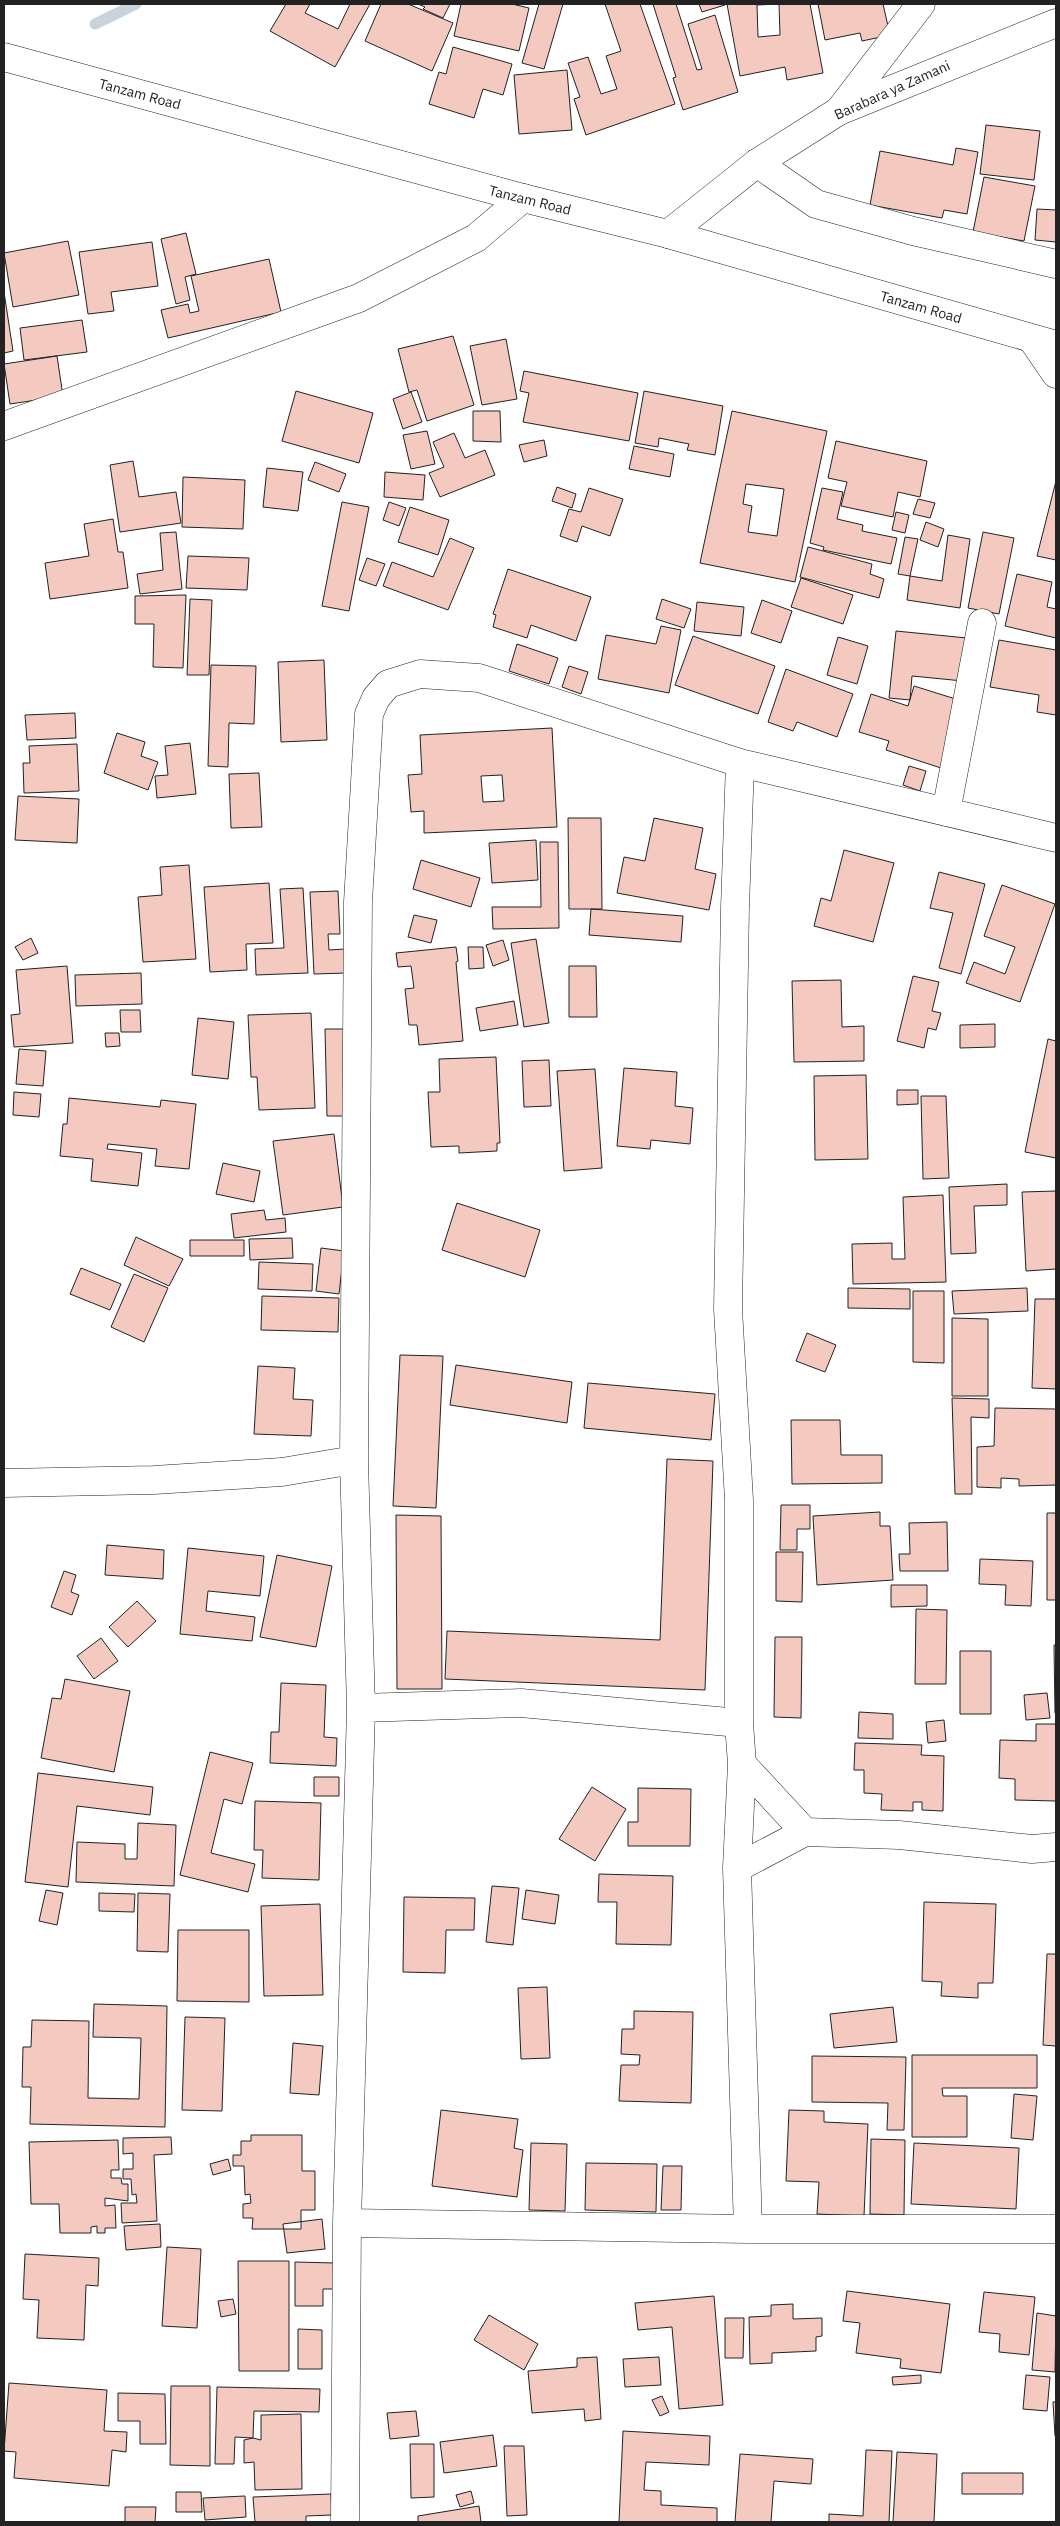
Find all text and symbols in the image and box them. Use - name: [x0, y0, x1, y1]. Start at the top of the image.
- street label: Barabara ya Zamani: [831, 56, 953, 124]
- street label: Tanzam Road: [97, 74, 183, 114]
- street label: Tanzam Road: [487, 181, 573, 219]
- street label: Tanzam Road: [878, 287, 964, 327]

